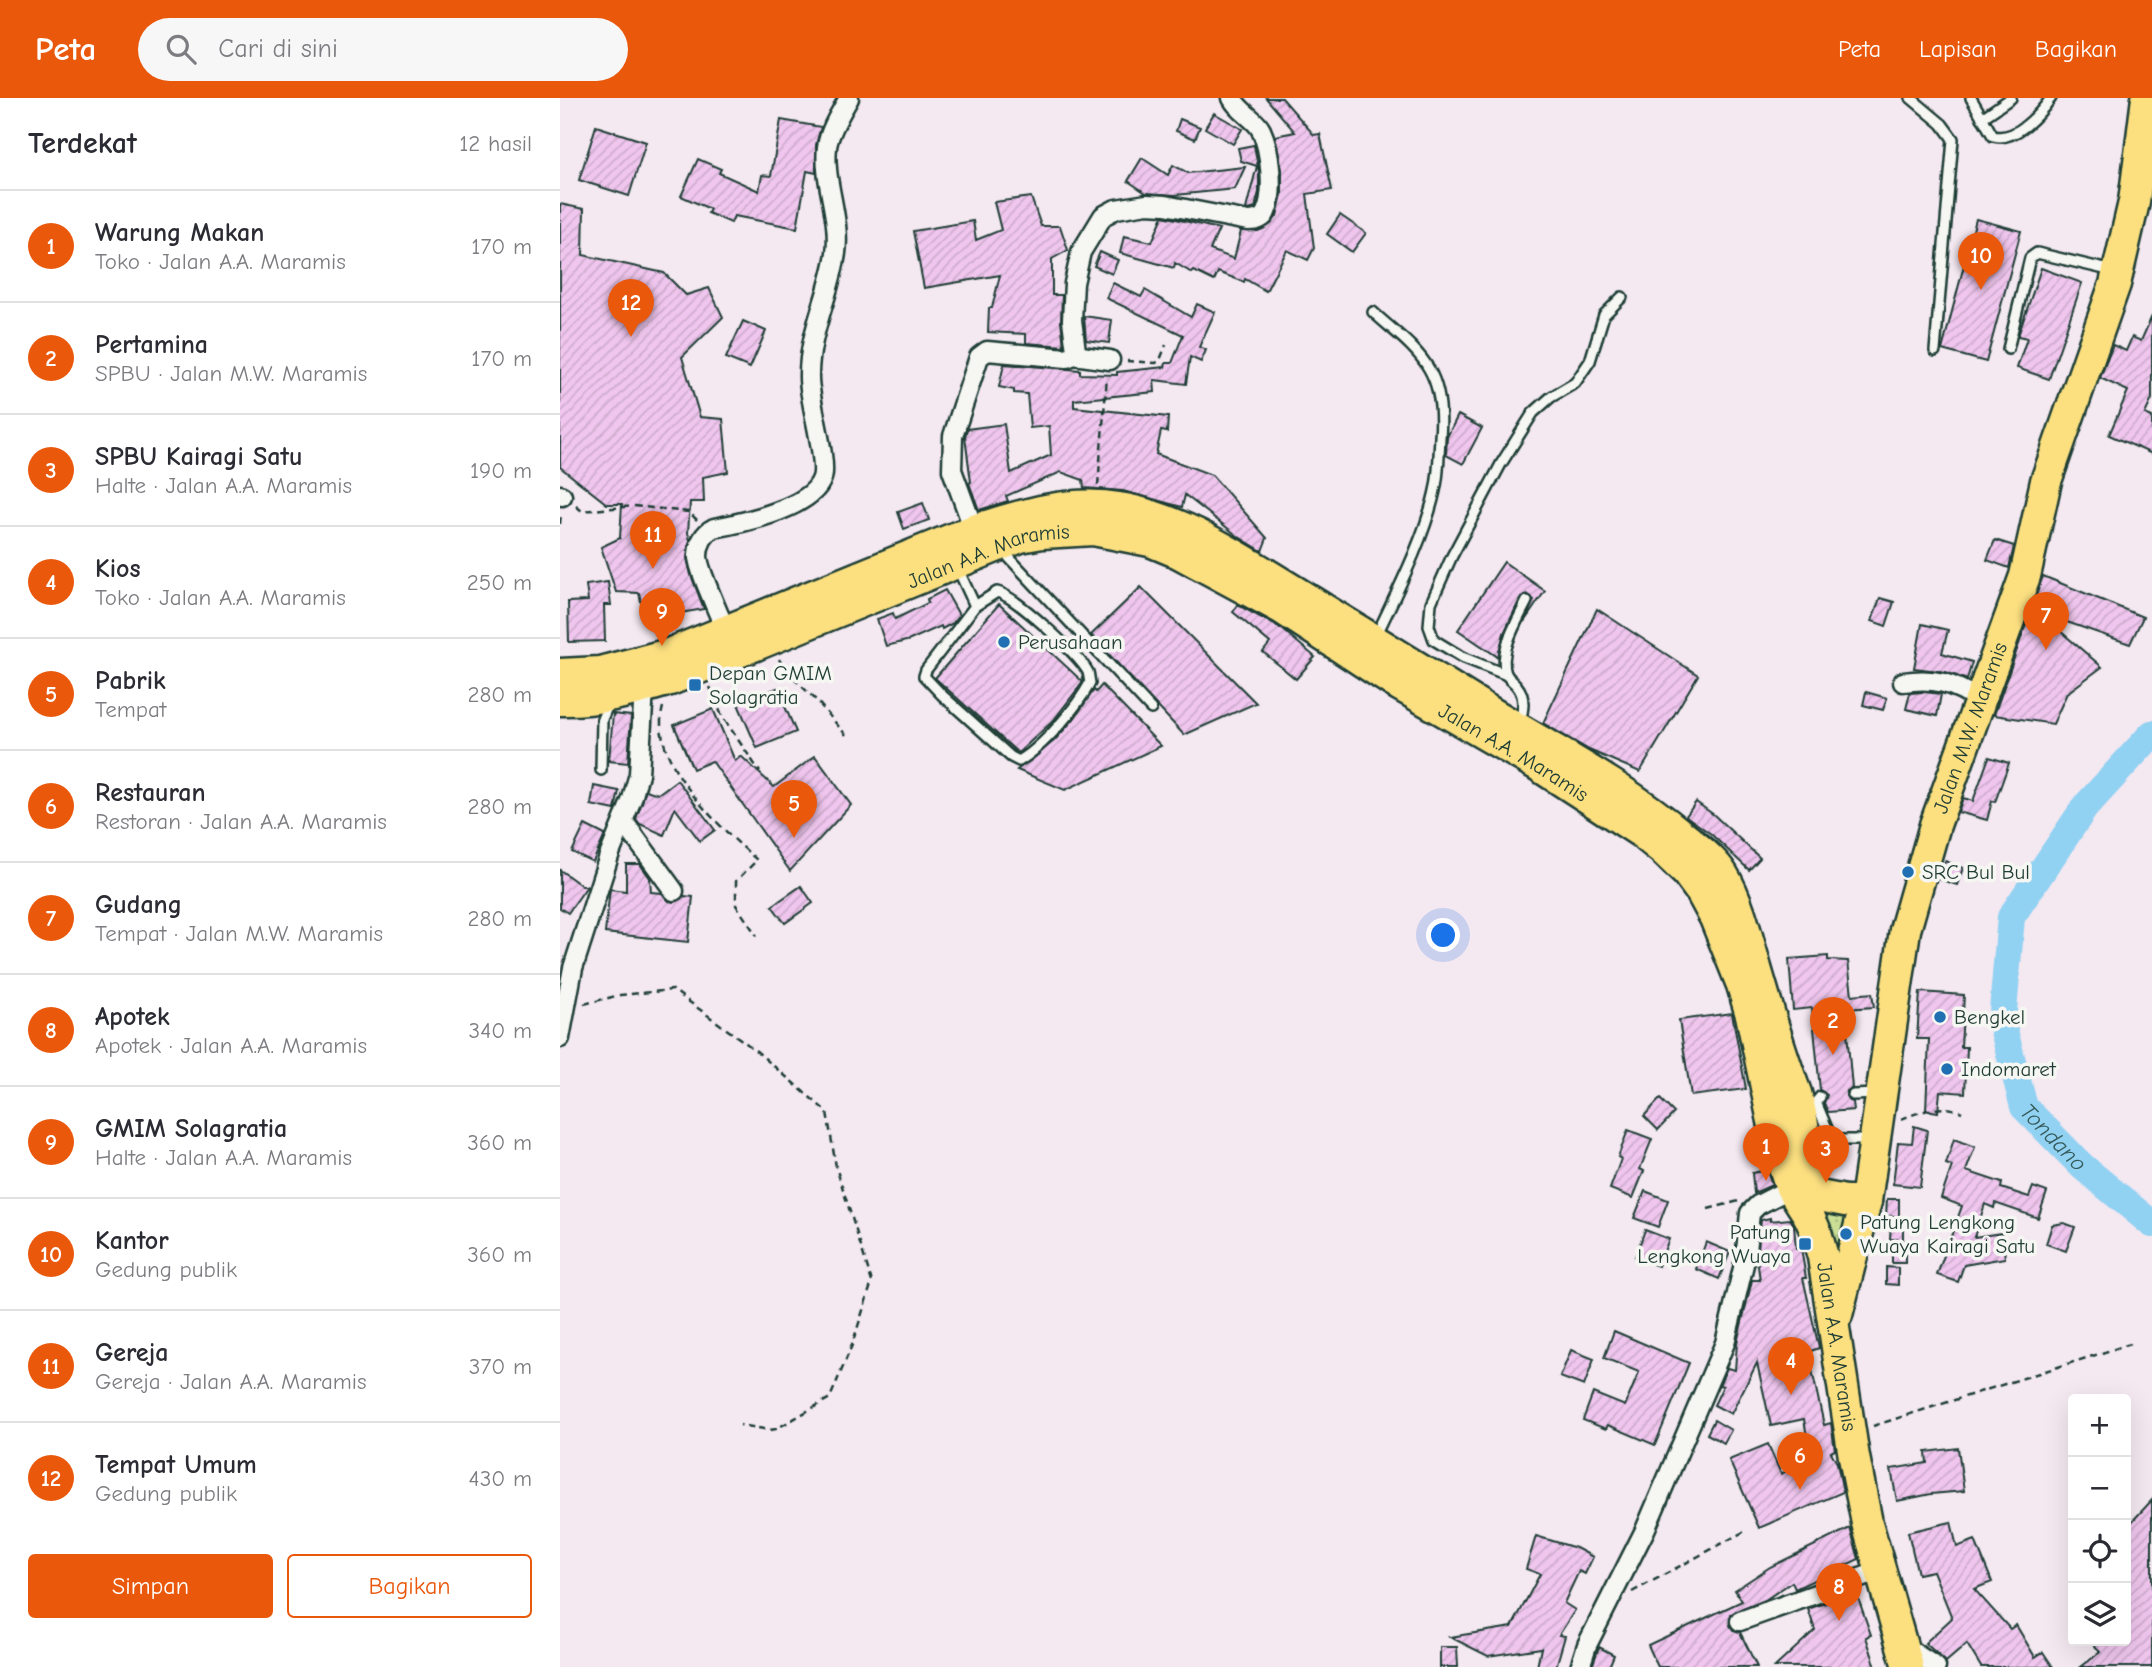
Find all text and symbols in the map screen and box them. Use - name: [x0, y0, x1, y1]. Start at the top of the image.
- search box: [138, 18, 628, 81]
- text: Peta: [35, 30, 96, 68]
- icon: search: [162, 30, 200, 68]
- text: Cari di sini: [218, 34, 338, 64]
- text: Peta: [1838, 35, 1881, 63]
- text: Lapisan: [1919, 35, 1997, 63]
- text: Bagikan: [2035, 35, 2117, 63]
- text: Terdekat: [28, 126, 137, 161]
- text: 12 hasil: [459, 130, 532, 157]
- text: Warung Makan: [95, 218, 264, 248]
- pin: 10: [1958, 232, 2004, 290]
- text: 1: [46, 233, 56, 260]
- text: 170 m: [471, 233, 532, 260]
- text: Toko · Jalan A.A. Maramis: [95, 248, 346, 275]
- pin: 12: [608, 279, 654, 337]
- text: Pertamina: [95, 330, 208, 360]
- text: 2: [45, 345, 57, 372]
- text: 170 m: [471, 345, 532, 372]
- text: SPBU · Jalan M.W. Maramis: [95, 360, 367, 387]
- text: SPBU Kairagi Satu: [95, 442, 302, 472]
- text: 3: [45, 457, 57, 484]
- text: 190 m: [470, 457, 532, 484]
- text: Halte · Jalan A.A. Maramis: [95, 472, 352, 499]
- pin: 11: [630, 511, 676, 569]
- street label: Jalan A.A. Maramis: [904, 519, 1070, 594]
- text: Kios: [95, 554, 140, 584]
- text: 4: [46, 569, 56, 596]
- text: 250 m: [467, 569, 532, 596]
- text: Toko · Jalan A.A. Maramis: [95, 584, 346, 611]
- pin: 9: [639, 588, 685, 646]
- pin: 7: [2023, 592, 2069, 650]
- place label: Perusahaan: [1018, 630, 1123, 654]
- marker: Perusahaan: [996, 634, 1012, 650]
- street label: Jalan M.W. Maramis: [1928, 639, 2012, 817]
- place label: Depan GMIM Solagratia: [709, 661, 832, 709]
- text: Pabrik: [95, 666, 166, 696]
- marker: Depan GMIM Solagratia: [687, 677, 703, 693]
- text: 5: [45, 681, 57, 708]
- text: 280 m: [467, 681, 532, 708]
- text: Tempat: [95, 696, 166, 723]
- street label: Jalan A.A. Maramis: [1434, 698, 1593, 807]
- text: Restauran: [95, 778, 206, 808]
- pin: 5: [771, 780, 817, 838]
- text: 6: [45, 793, 57, 820]
- text: 280 m: [467, 793, 532, 820]
- text: Restoran · Jalan A.A. Maramis: [95, 808, 387, 835]
- place label: SRC Bul Bul: [1922, 860, 2030, 884]
- marker: SRC Bul Bul: [1900, 864, 1916, 880]
- text: Gudang: [95, 890, 182, 920]
- text: 7: [46, 905, 56, 932]
- text: 280 m: [467, 905, 532, 932]
- your location: [1426, 918, 1460, 952]
- text: Tempat · Jalan M.W. Maramis: [95, 920, 383, 947]
- pin: 2: [1810, 997, 1856, 1055]
- text: Apotek: [95, 1002, 170, 1032]
- place label: Bengkel: [1954, 1005, 2025, 1029]
- marker: Bengkel: [1932, 1009, 1948, 1025]
- text: 8: [45, 1017, 57, 1044]
- text: 340 m: [469, 1017, 532, 1044]
- text: Apotek · Jalan A.A. Maramis: [95, 1032, 367, 1059]
- place label: Indomaret: [1961, 1057, 2057, 1081]
- marker: Indomaret: [1939, 1061, 1955, 1077]
- water label: Tondano: [2014, 1098, 2093, 1176]
- text: GMIM Solagratia: [95, 1114, 287, 1144]
- pin: 1: [1743, 1123, 1789, 1181]
- pin: 3: [1803, 1125, 1849, 1183]
- text: 9: [45, 1129, 57, 1156]
- text: 360 m: [467, 1129, 532, 1156]
- text: Halte · Jalan A.A. Maramis: [95, 1144, 352, 1171]
- place label: Patung Lengkong Wuaya Kairagi Satu: [1860, 1210, 2035, 1258]
- place label: Patung Lengkong Wuaya: [1637, 1220, 1791, 1268]
- text: Kantor: [95, 1226, 169, 1256]
- marker: Patung Lengkong Wuaya Kairagi Satu: [1838, 1226, 1854, 1242]
- marker: Patung Lengkong Wuaya: [1797, 1236, 1813, 1252]
- text: 10: [40, 1241, 62, 1268]
- text: 360 m: [467, 1241, 532, 1268]
- text: Gedung publik: [95, 1256, 237, 1283]
- street label: Jalan A.A. Maramis: [1812, 1261, 1862, 1433]
- pin: 4: [1768, 1337, 1814, 1395]
- text: Gereja: [95, 1338, 169, 1368]
- text: 11: [42, 1353, 60, 1380]
- text: 370 m: [469, 1353, 532, 1380]
- text: Gereja · Jalan A.A. Maramis: [95, 1368, 367, 1395]
- map controls: [2068, 1394, 2131, 1646]
- button: +: [2068, 1394, 2131, 1457]
- pin: 6: [1777, 1432, 1823, 1490]
- text: Tempat Umum: [95, 1450, 257, 1480]
- button: −: [2068, 1457, 2131, 1520]
- text: 12: [41, 1465, 61, 1492]
- text: 430 m: [469, 1465, 532, 1492]
- text: Gedung publik: [95, 1480, 237, 1507]
- button: locate: [2068, 1520, 2131, 1583]
- button: Simpan: [28, 1554, 273, 1618]
- button: Bagikan: [287, 1554, 532, 1618]
- pin: 8: [1816, 1563, 1862, 1621]
- button: layers: [2068, 1583, 2131, 1646]

